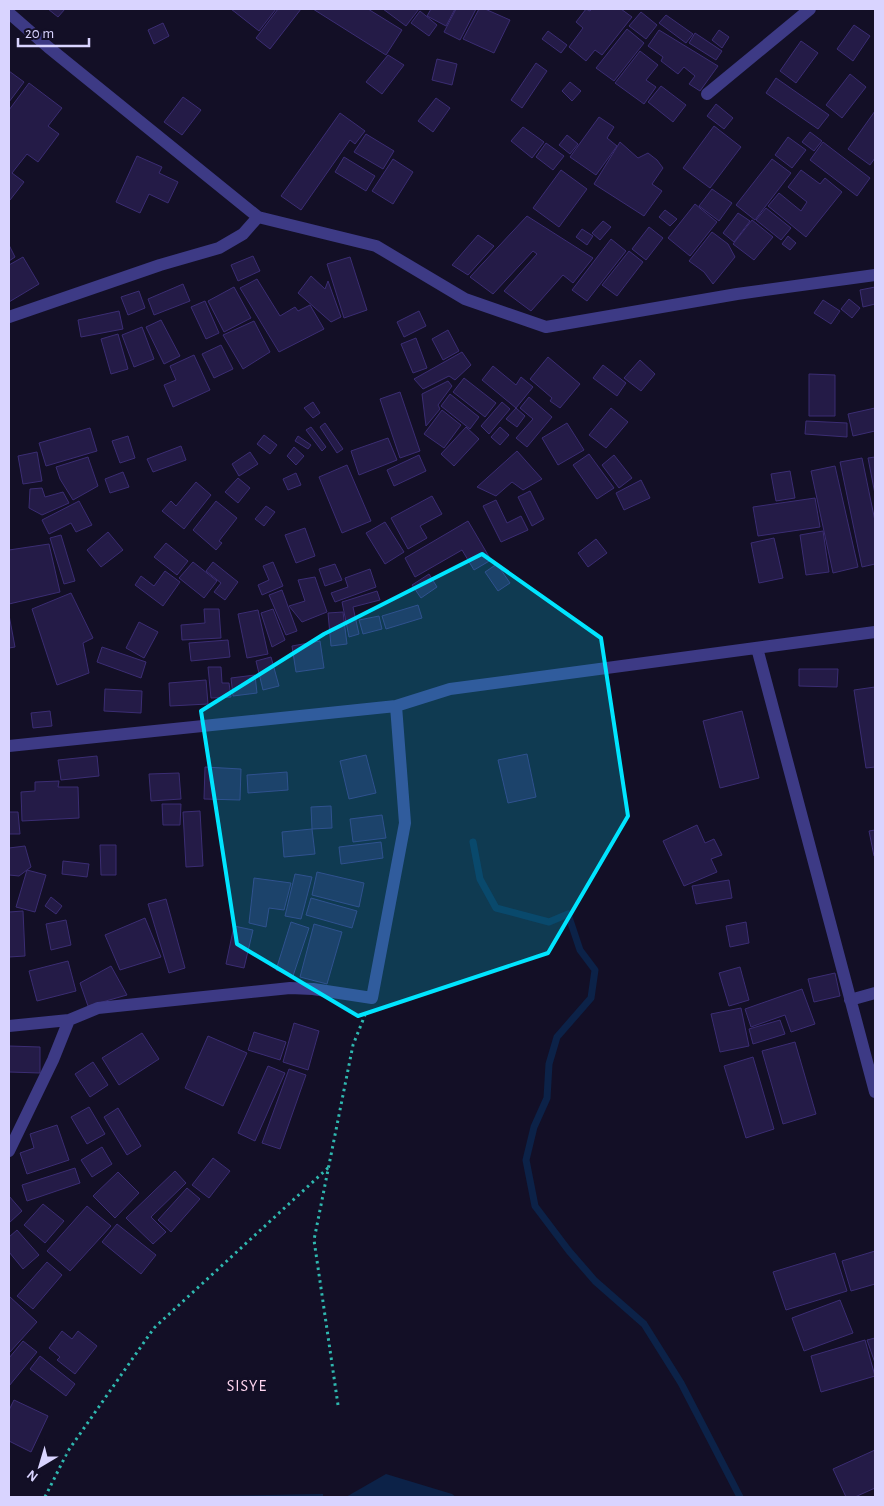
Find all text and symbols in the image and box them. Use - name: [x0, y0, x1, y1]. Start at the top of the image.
- scale bar: [18, 15, 89, 47]
- text: 20 m: [25, 26, 54, 41]
- district label: SISYE: [227, 1378, 267, 1394]
- north arrow: [15, 1441, 65, 1491]
- text: N: [24, 1467, 41, 1484]

